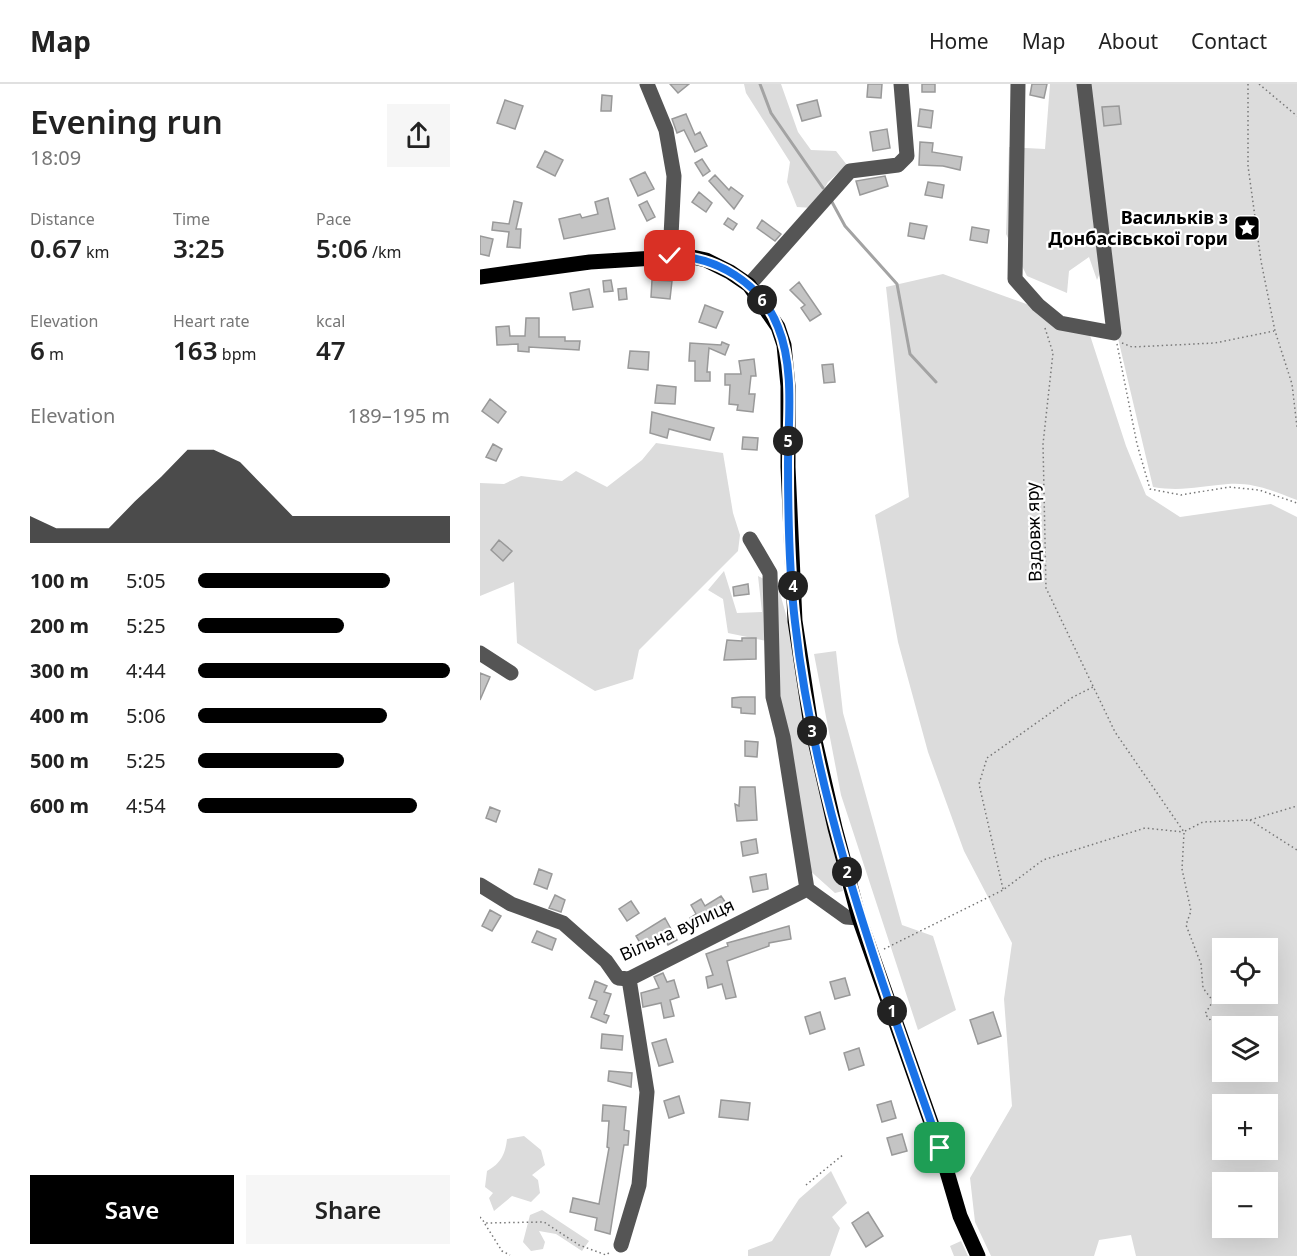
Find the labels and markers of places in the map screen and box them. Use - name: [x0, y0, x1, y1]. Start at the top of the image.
- place label: Васильків з Донбасівської гори: [1048, 205, 1228, 250]
- place icon: Васильків з Донбасівської гори: [1232, 213, 1262, 243]
- pin: [644, 230, 695, 281]
- pin: 6: [747, 285, 777, 315]
- pin: 5: [773, 426, 803, 456]
- pin: 4: [778, 571, 808, 601]
- pin: 3: [797, 716, 827, 746]
- pin: 2: [832, 857, 862, 887]
- pin: 1: [877, 996, 907, 1026]
- pin: [914, 1122, 965, 1173]

